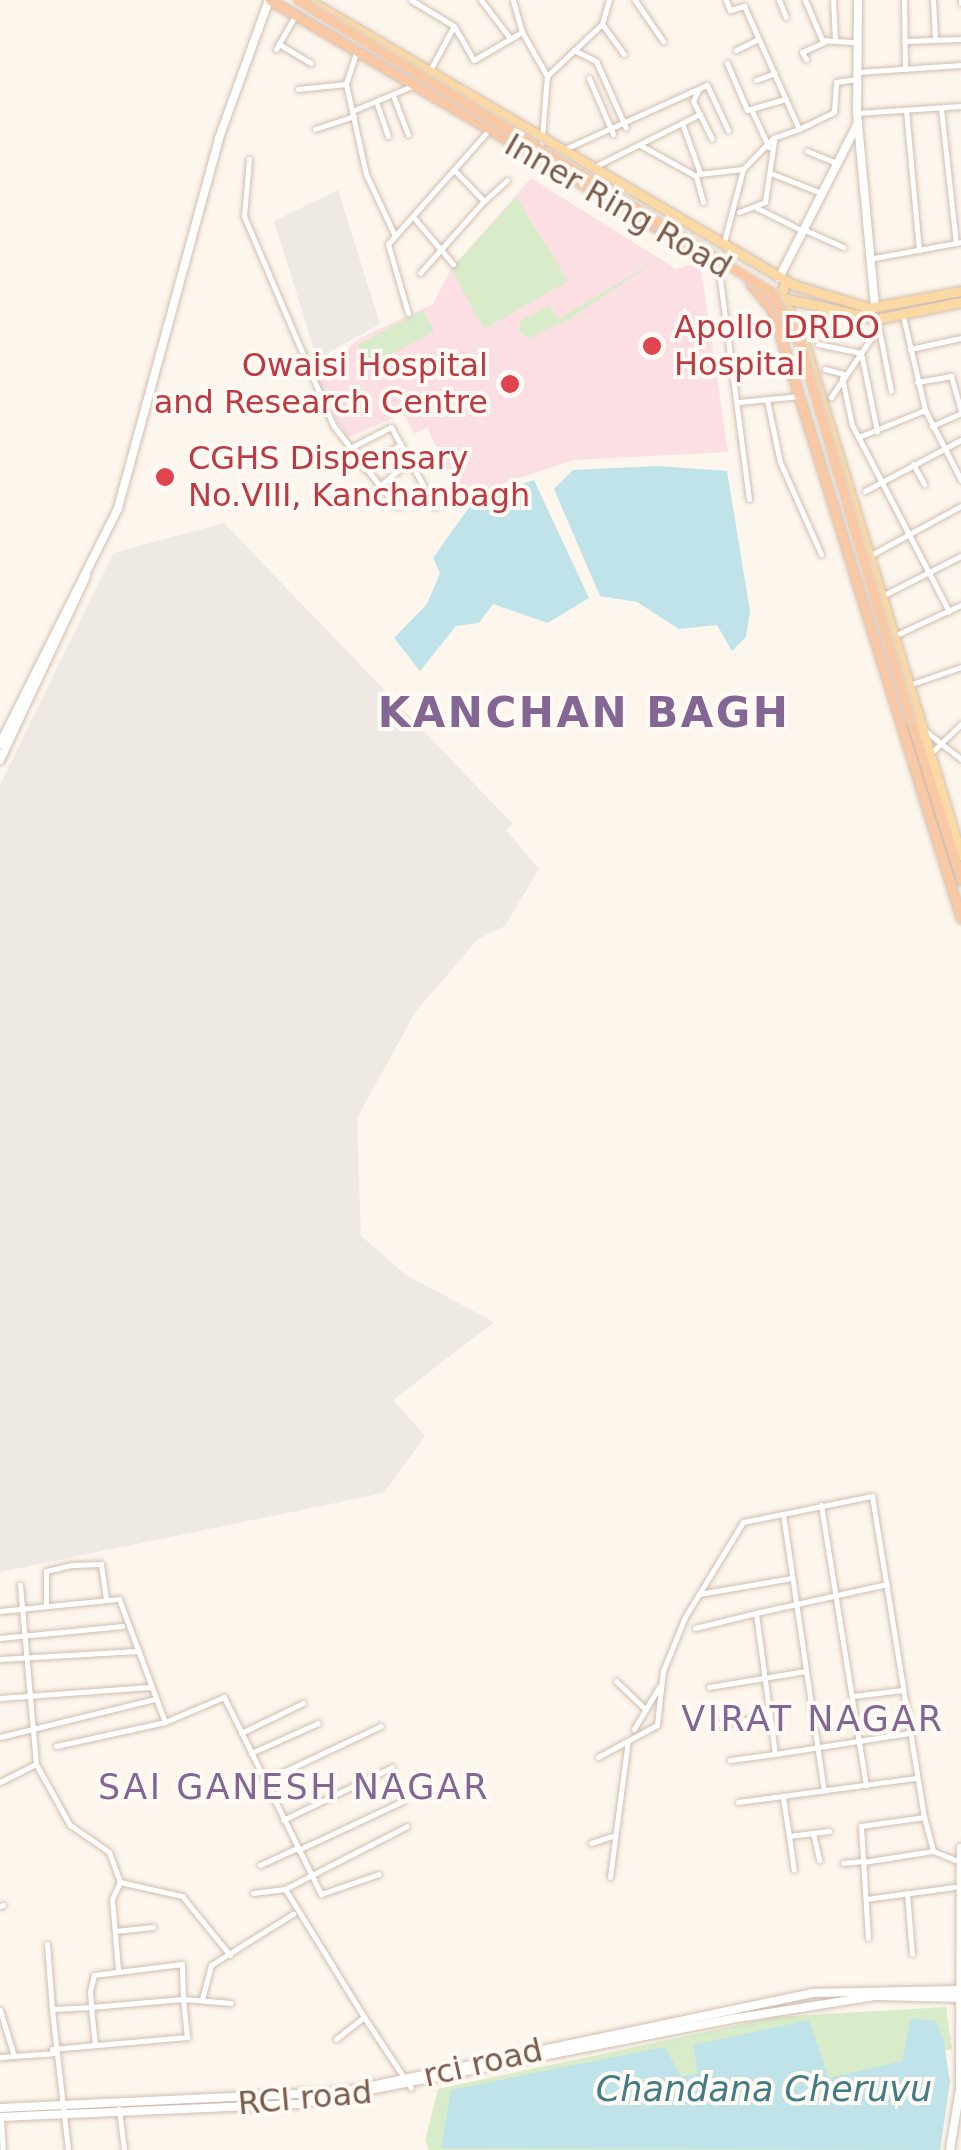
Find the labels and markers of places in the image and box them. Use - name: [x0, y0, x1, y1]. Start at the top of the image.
- place label: Apollo DRDO Hospital: [674, 309, 880, 384]
- marker: Apollo DRDO Hospital: [639, 333, 665, 359]
- place label: Owaisi Hospital and Research Centre: [154, 347, 488, 422]
- marker: Owaisi Hospital and Research Centre: [497, 371, 523, 397]
- place label: CGHS Dispensary No.VIII, Kanchanbagh: [188, 440, 530, 515]
- marker: CGHS Dispensary No.VIII, Kanchanbagh: [152, 464, 178, 490]

